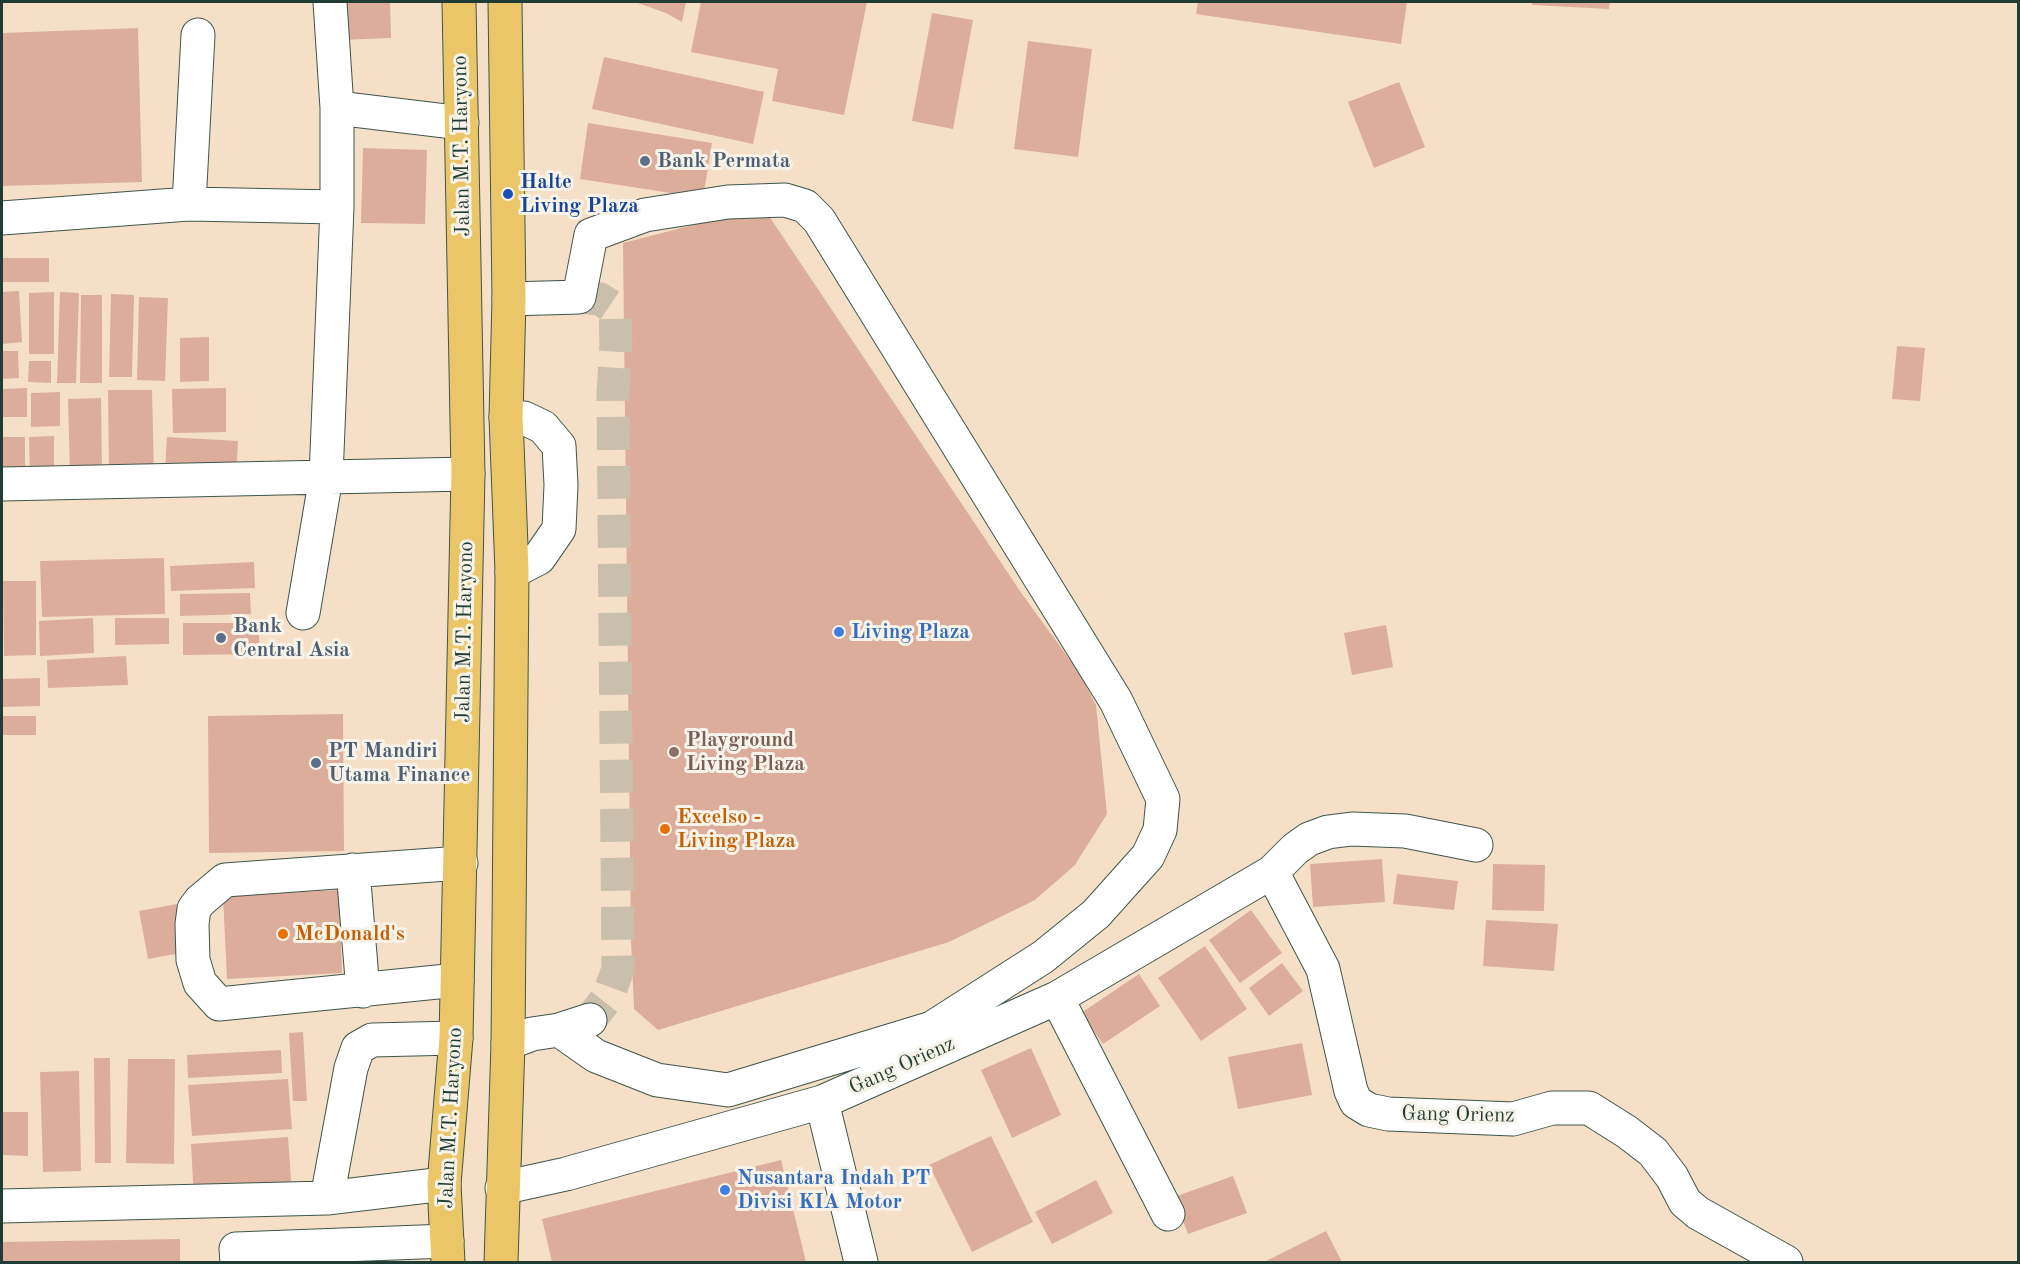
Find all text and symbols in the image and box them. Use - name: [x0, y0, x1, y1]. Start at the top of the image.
- street label: Jalan M.T. Haryono: [448, 55, 476, 237]
- place label: Bank Permata: [657, 148, 790, 174]
- marker: Bank Permata: [638, 154, 652, 168]
- place label: Halte Living Plaza: [520, 169, 639, 219]
- marker: Halte Living Plaza: [501, 187, 515, 201]
- street label: Jalan M.T. Haryono: [451, 541, 479, 723]
- place label: Bank Central Asia: [233, 613, 350, 663]
- place label: Living Plaza: [851, 619, 970, 645]
- marker: Living Plaza: [832, 625, 846, 639]
- marker: Bank Central Asia: [214, 631, 228, 645]
- place label: Playground Living Plaza: [686, 727, 805, 777]
- place label: PT Mandiri Utama Finance: [328, 738, 470, 788]
- marker: Playground Living Plaza: [667, 745, 681, 759]
- marker: PT Mandiri Utama Finance: [309, 756, 323, 770]
- place label: Excelso - Living Plaza: [677, 804, 796, 854]
- marker: Excelso - Living Plaza: [658, 822, 672, 836]
- place label: McDonald's: [295, 921, 405, 947]
- marker: McDonald's: [276, 927, 290, 941]
- street label: Jalan M.T. Haryono: [434, 1027, 468, 1209]
- street label: Gang Orienz: [845, 1031, 959, 1101]
- street label: Gang Orienz: [1401, 1101, 1515, 1129]
- place label: Nusantara Indah PT Divisi KIA Motor: [737, 1165, 930, 1215]
- marker: Nusantara Indah PT Divisi KIA Motor: [718, 1183, 732, 1197]

